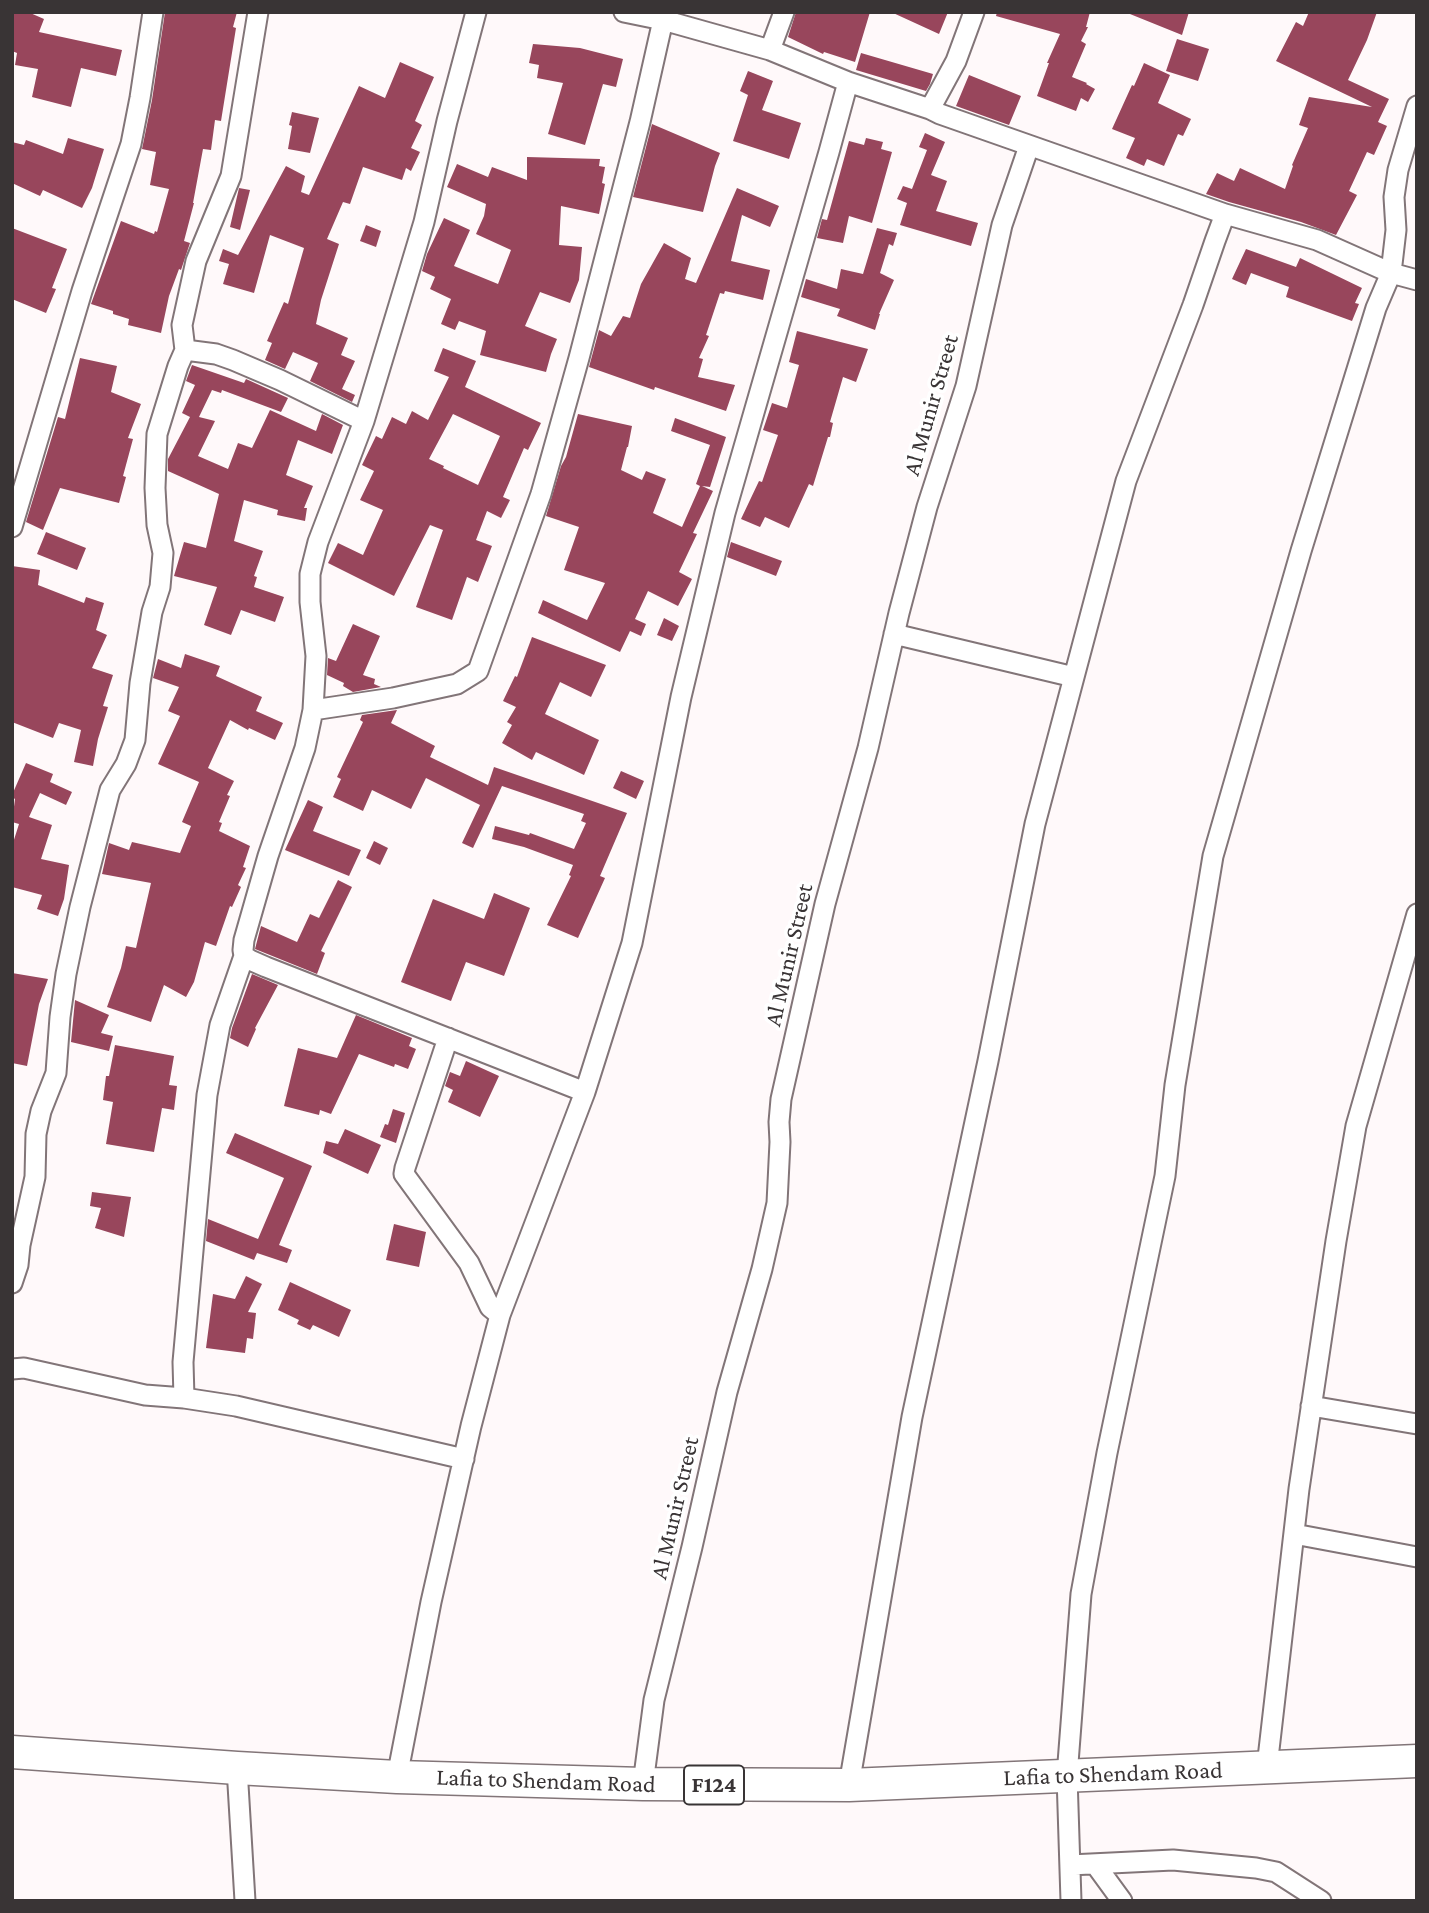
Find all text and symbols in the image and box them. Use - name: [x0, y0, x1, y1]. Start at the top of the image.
- street label: Al Munir Street: [897, 331, 965, 479]
- street label: Al Munir Street: [759, 881, 819, 1029]
- street label: Al Munir Street: [645, 1434, 705, 1582]
- street label: Lafia to Shendam Road: [1003, 1756, 1223, 1792]
- street label: Lafia to Shendam Road: [436, 1763, 656, 1799]
- road number: F124: [684, 1766, 744, 1804]

